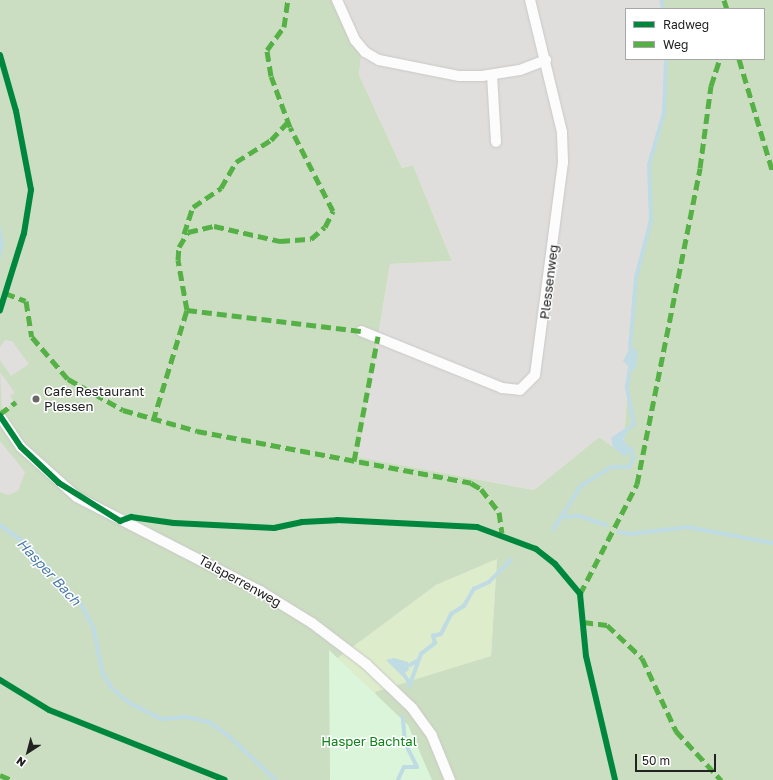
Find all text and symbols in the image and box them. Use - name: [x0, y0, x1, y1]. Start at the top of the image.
- legend: [625, 8, 765, 60]
- text: Radweg: [663, 17, 709, 32]
- text: Weg: [663, 37, 688, 52]
- street label: Plessenweg: [537, 244, 561, 320]
- place label: Cafe Restaurant Plessen: [44, 384, 144, 415]
- marker: Cafe Restaurant Plessen: [31, 394, 41, 404]
- water label: Hasper Bach: [14, 535, 84, 609]
- street label: Talsperrenweg: [196, 552, 284, 610]
- north arrow: [8, 732, 48, 772]
- park label: Hasper Bachtal: [321, 733, 417, 749]
- scale bar: [637, 746, 718, 772]
- text: 50 m: [642, 753, 670, 768]
- text: N: [13, 754, 28, 770]

